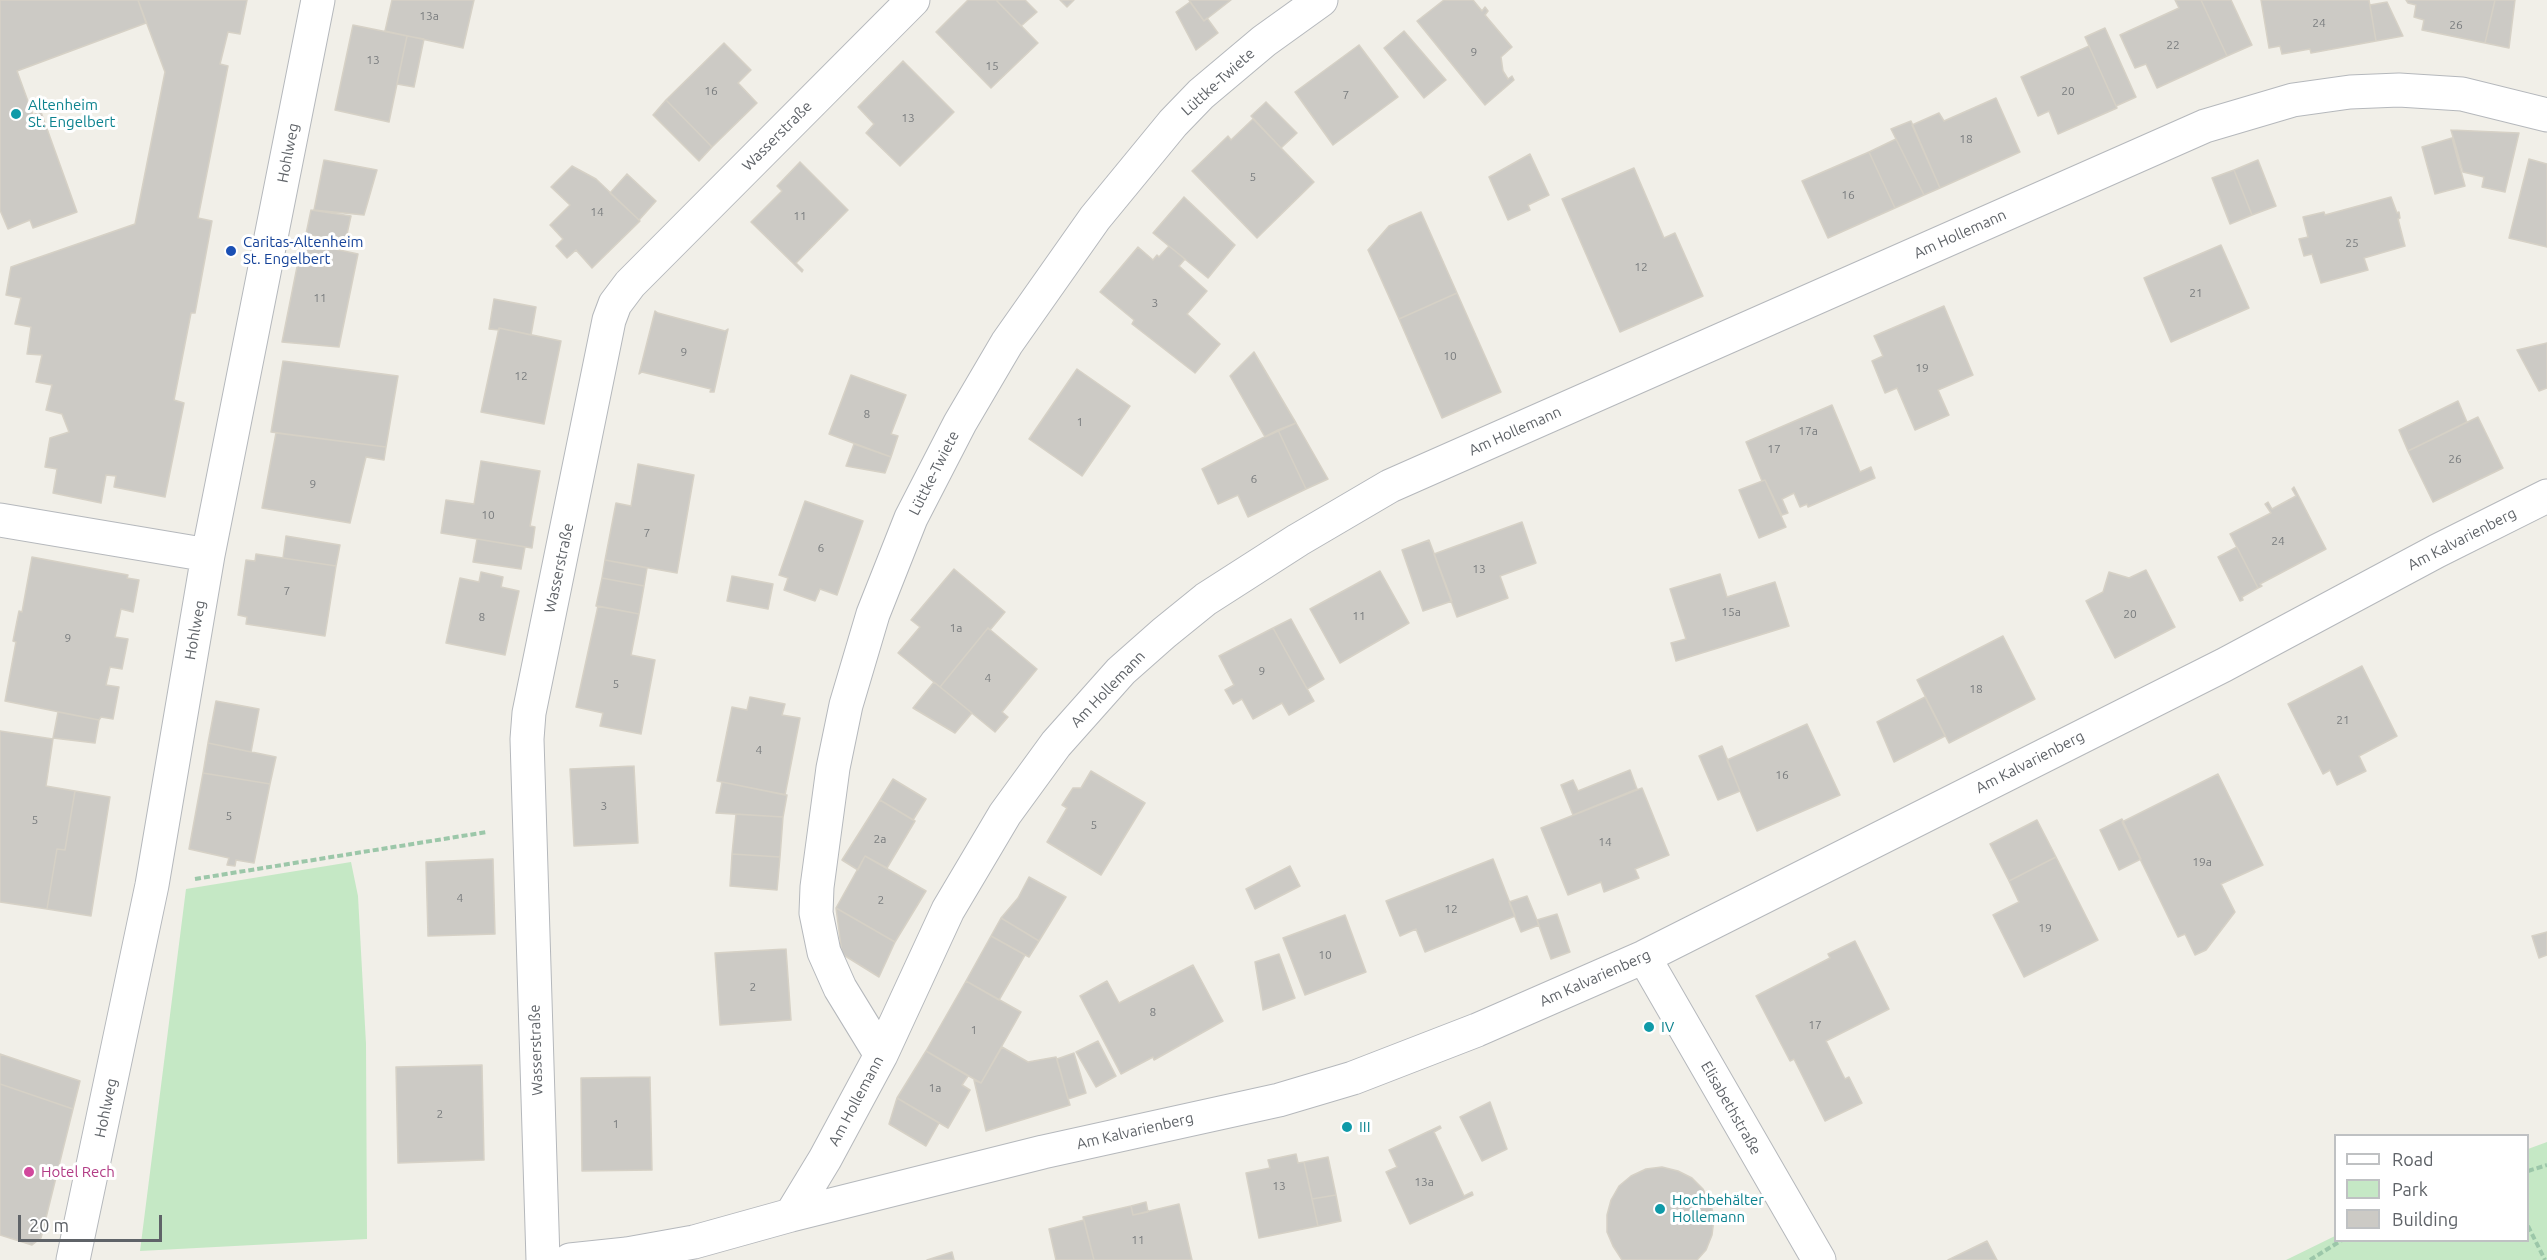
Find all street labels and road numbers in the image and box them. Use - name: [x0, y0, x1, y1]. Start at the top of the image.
- street label: Lüttke-Twiete: [1178, 44, 1258, 120]
- street label: Wasserstraße: [738, 97, 816, 175]
- street label: Hohlweg: [273, 122, 303, 184]
- street label: Am Hollemann: [1911, 206, 2009, 262]
- street label: Am Hollemann: [1466, 403, 1564, 459]
- street label: Lüttke-Twiete: [905, 428, 963, 518]
- street label: Am Kalvarienberg: [2405, 504, 2519, 574]
- street label: Wasserstraße: [541, 521, 577, 615]
- street label: Hohlweg: [181, 599, 209, 661]
- street label: Am Hollemann: [1067, 647, 1149, 731]
- street label: Am Kalvarienberg: [1973, 727, 2087, 797]
- street label: Am Kalvarienberg: [1537, 945, 1653, 1011]
- street label: Wasserstraße: [525, 1004, 547, 1096]
- street label: Am Hollemann: [825, 1053, 887, 1149]
- street label: Elisabethstraße: [1697, 1058, 1765, 1158]
- street label: Hohlweg: [91, 1077, 121, 1139]
- street label: Am Kalvarienberg: [1075, 1109, 1195, 1153]

